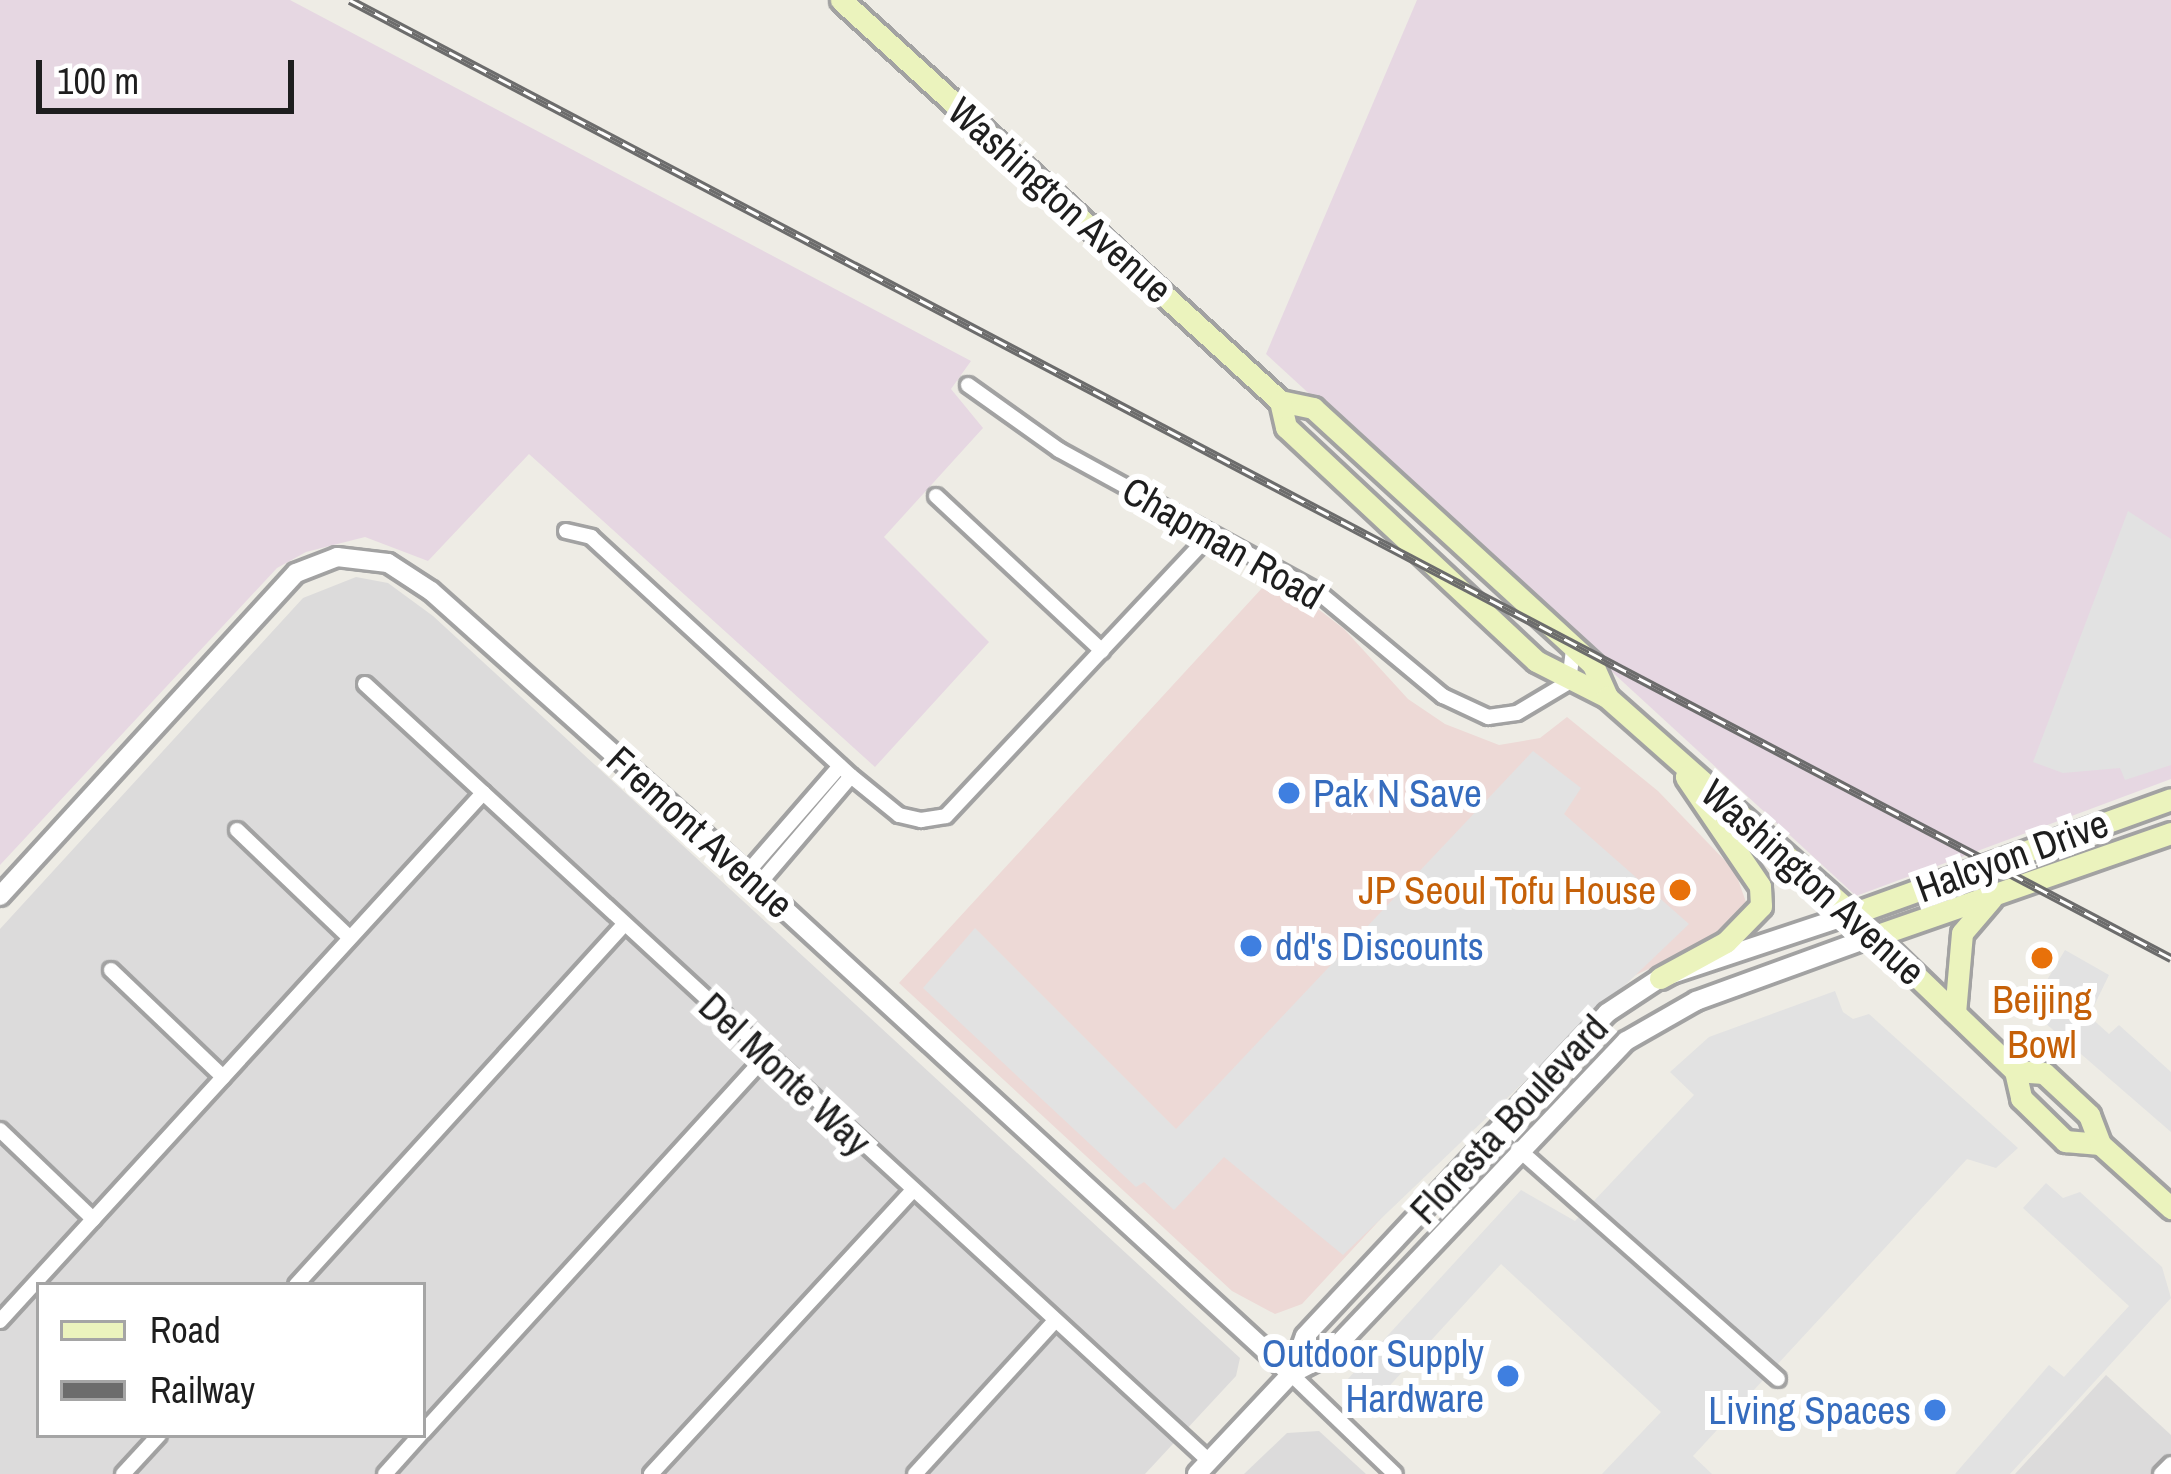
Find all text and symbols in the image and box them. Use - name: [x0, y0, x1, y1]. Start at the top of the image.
- scale bar: [42, 36, 300, 110]
- text: 100 m: [57, 57, 139, 105]
- street label: Washington Avenue: [938, 87, 1182, 313]
- street label: Chapman Road: [1114, 467, 1332, 619]
- street label: Fremont Avenue: [597, 736, 803, 928]
- street label: Washington Avenue: [1691, 769, 1935, 995]
- place label: Pak N Save: [1313, 770, 1482, 816]
- marker: Pak N Save: [1276, 780, 1302, 806]
- street label: Halcyon Drive: [1910, 800, 2114, 912]
- place label: JP Seoul Tofu House: [1357, 867, 1656, 913]
- marker: JP Seoul Tofu House: [1667, 877, 1693, 903]
- place label: dd's Discounts: [1275, 923, 1484, 969]
- marker: dd's Discounts: [1238, 933, 1264, 959]
- marker: Beijing Bowl: [2029, 945, 2055, 971]
- place label: Beijing Bowl: [1992, 977, 2092, 1068]
- street label: Del Monte Way: [690, 983, 880, 1165]
- street label: Floresta Boulevard: [1400, 1005, 1618, 1233]
- legend: [36, 1282, 426, 1438]
- text: Road: [150, 1306, 221, 1354]
- place label: Outdoor Supply Hardware: [1262, 1331, 1484, 1422]
- marker: Outdoor Supply Hardware: [1495, 1363, 1521, 1389]
- text: Railway: [150, 1366, 255, 1414]
- place label: Living Spaces: [1708, 1387, 1911, 1433]
- marker: Living Spaces: [1922, 1397, 1948, 1423]

